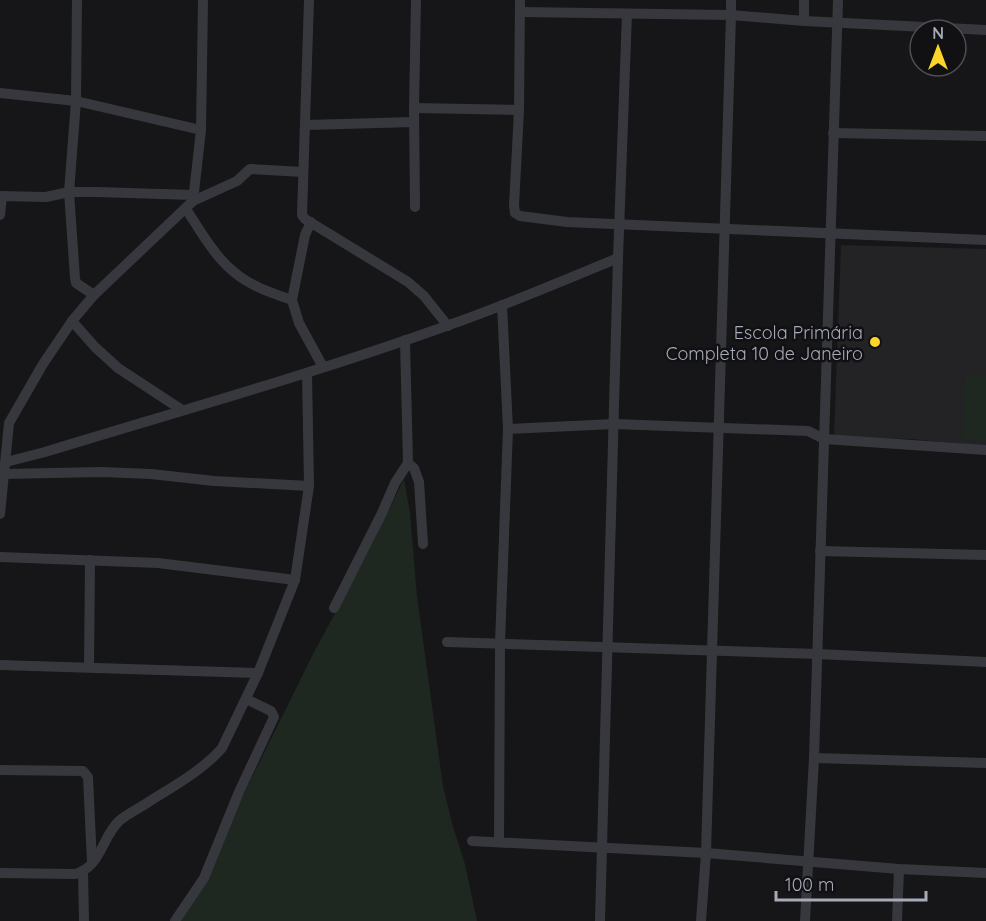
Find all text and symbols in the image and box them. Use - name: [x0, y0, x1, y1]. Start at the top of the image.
- north arrow: [908, 18, 968, 78]
- text: N: [932, 23, 944, 43]
- place label: Escola Primária Completa 10 de Janeiro: [666, 321, 863, 365]
- marker: Escola Primária Completa 10 de Janeiro: [868, 335, 882, 349]
- scale bar: [776, 864, 926, 902]
- text: 100 m: [785, 873, 834, 896]

